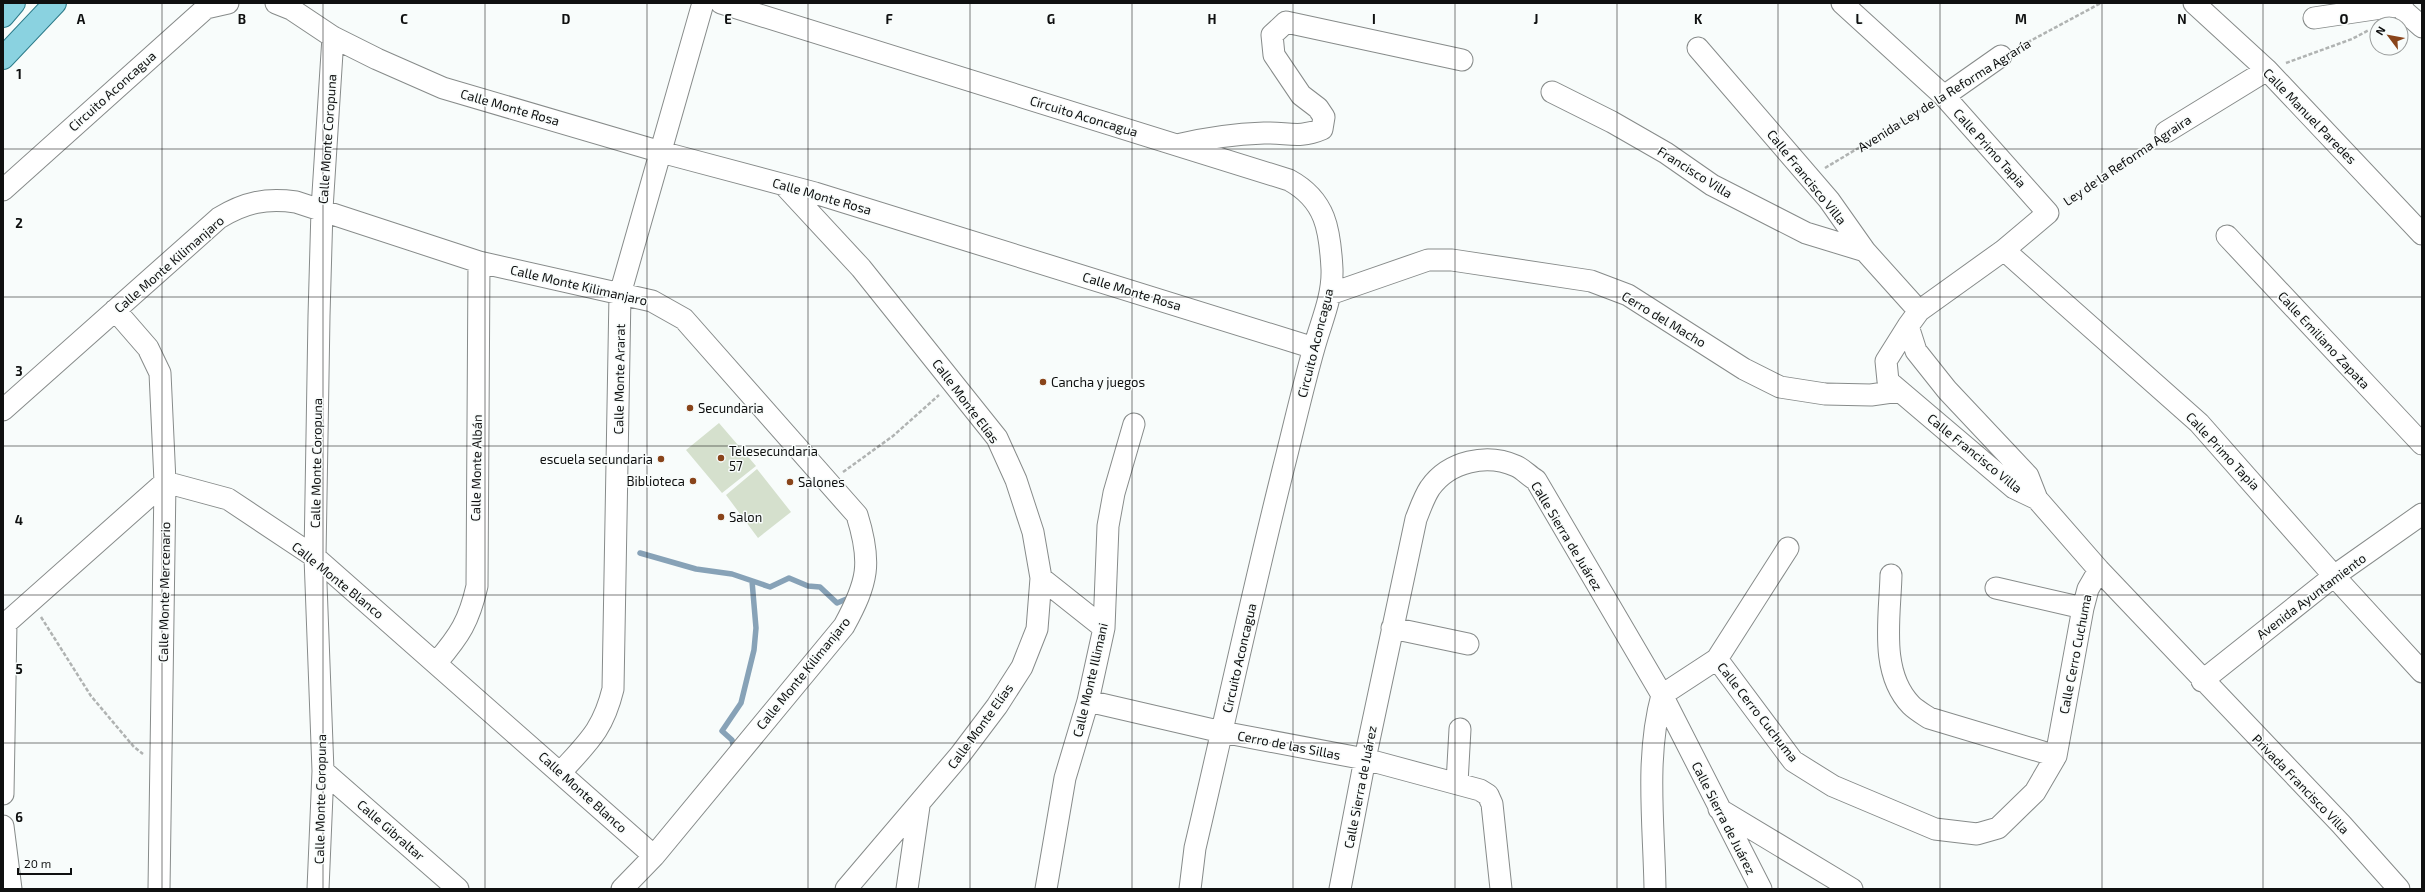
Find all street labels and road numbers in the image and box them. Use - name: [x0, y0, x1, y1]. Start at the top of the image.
- street label: Avenida Ley de la Reforma Agraría: [1855, 35, 2033, 155]
- street label: Circuito Aconcagua: [65, 48, 159, 134]
- street label: Calle Manuel Paredes: [2260, 65, 2360, 167]
- street label: Calle Monte Coropuna: [314, 74, 340, 204]
- street label: Calle Monte Rosa: [459, 85, 561, 129]
- street label: Circuito Aconcagua: [1028, 92, 1140, 140]
- street label: Calle Primo Tapia: [1950, 105, 2030, 191]
- street label: Ley de la Reforma Agraira: [2060, 111, 2194, 209]
- street label: Calle Francisco Villa: [1764, 126, 1850, 228]
- street label: Francisco Villa: [1655, 143, 1735, 201]
- street label: Calle Monte Rosa: [771, 174, 873, 218]
- street label: Calle Monte Kilimanjaro: [111, 212, 227, 316]
- street label: Calle Monte Kilimanjaro: [509, 261, 649, 309]
- street label: Calle Monte Rosa: [1081, 268, 1183, 314]
- street label: Circuito Aconcagua: [1294, 287, 1336, 399]
- street label: Cerro del Macho: [1619, 288, 1709, 350]
- street label: Calle Emiliano Zapata: [2275, 288, 2373, 392]
- street label: Calle Monte Ararat: [610, 323, 628, 435]
- street label: Calle Monte Elías: [929, 356, 1003, 446]
- street label: Calle Monte Coropuna: [307, 398, 325, 528]
- street label: Calle Primo Tapia: [2183, 409, 2263, 493]
- street label: Calle Francisco Villa: [1924, 410, 2026, 496]
- street label: Calle Monte Albán: [467, 414, 485, 522]
- street label: Calle Sierra de Juárez: [1528, 478, 1606, 594]
- street label: Calle Monte Mercenario: [155, 522, 173, 662]
- street label: Calle Monte Blanco: [289, 538, 387, 622]
- street label: Avenida Ayuntamiento: [2253, 550, 2369, 642]
- street label: Calle Cerro Cuchuma: [2056, 593, 2094, 715]
- street label: Circuito Aconcagua: [1219, 602, 1259, 714]
- street label: Calle Monte Kilimanjaro: [753, 613, 853, 733]
- street label: Calle Monte Illimani: [1069, 621, 1111, 739]
- street label: Calle Cerro Cuchuma: [1714, 659, 1802, 765]
- street label: Calle Monte Elías: [944, 680, 1016, 772]
- street label: Calle Sierra de Juárez: [1340, 724, 1380, 850]
- street label: Cerro de las Sillas: [1236, 727, 1342, 763]
- street label: Privada Francisco Villa: [2249, 731, 2353, 837]
- street label: Calle Monte Coropuna: [311, 734, 329, 864]
- street label: Calle Monte Blanco: [535, 748, 631, 836]
- street label: Calle Sierra de Juárez: [1689, 759, 1759, 877]
- street label: Calle Gibraltar: [354, 796, 428, 864]

